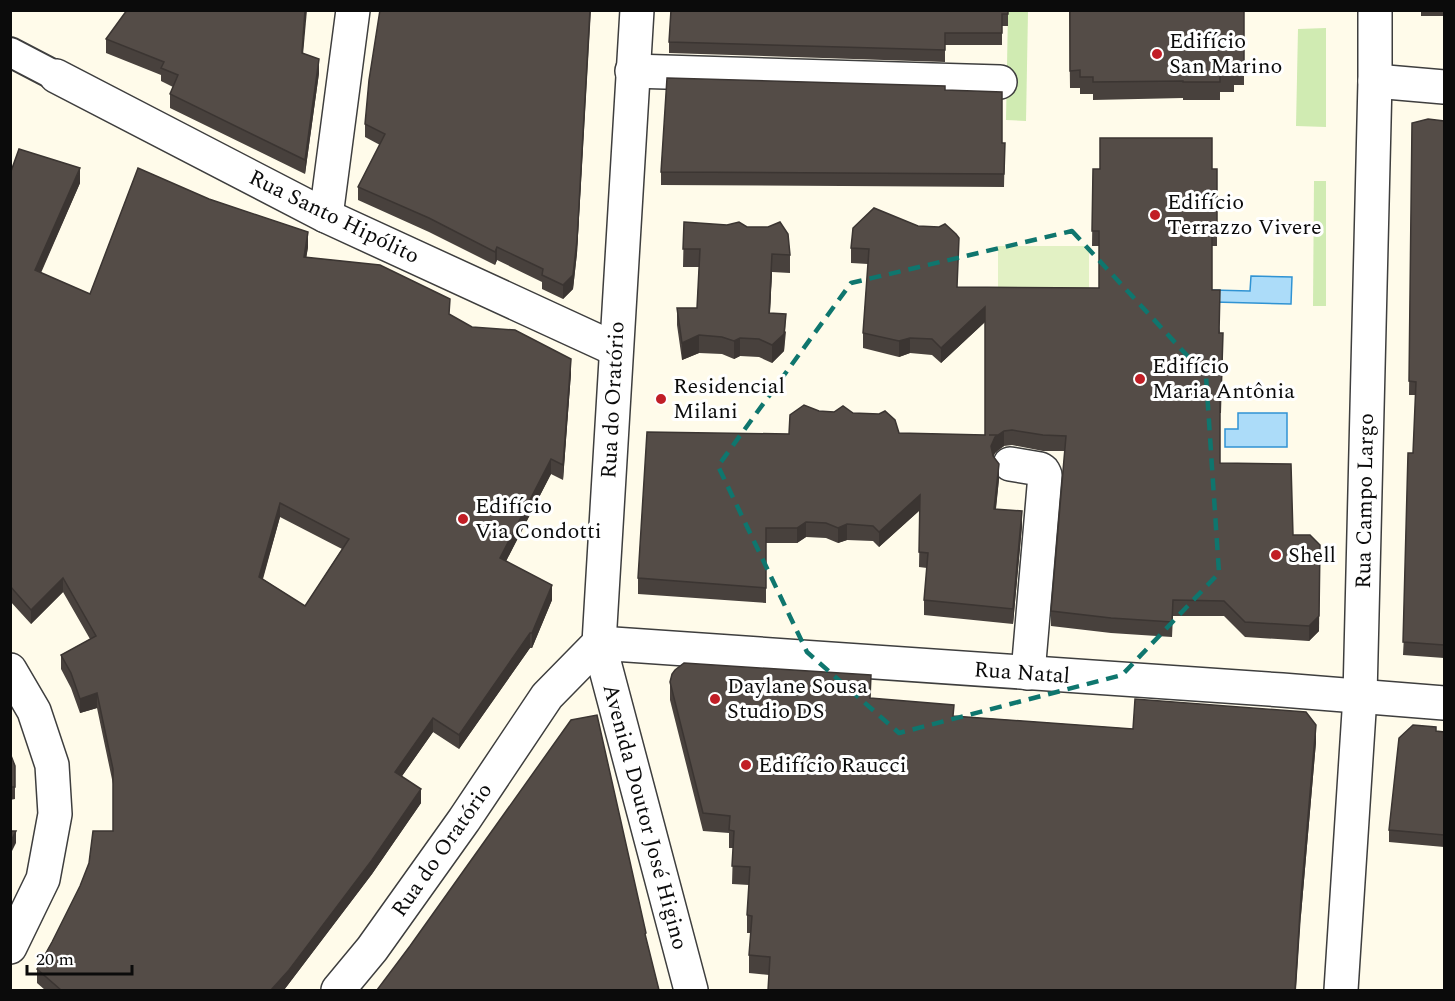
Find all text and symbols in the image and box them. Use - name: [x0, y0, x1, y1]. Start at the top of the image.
- place label: Edifício San Marino: [1169, 25, 1282, 83]
- marker: Edifício San Marino: [1150, 47, 1164, 61]
- street label: Rua Santo Hipólito: [243, 161, 425, 273]
- place label: Edifício Terrazzo Vivere: [1167, 186, 1322, 244]
- marker: Edifício Terrazzo Vivere: [1148, 208, 1162, 222]
- street label: Rua do Oratório: [592, 321, 634, 479]
- place label: Edifício Maria Antônia: [1152, 350, 1295, 408]
- place label: Residencial Milani: [673, 370, 785, 428]
- marker: Edifício Maria Antônia: [1133, 372, 1147, 386]
- marker: Residencial Milani: [654, 392, 668, 406]
- street label: Rua Campo Largo: [1347, 413, 1383, 589]
- place label: Edifício Via Condotti: [475, 490, 602, 548]
- marker: Edifício Via Condotti: [456, 512, 470, 526]
- place label: Shell: [1288, 539, 1336, 572]
- marker: Shell: [1269, 548, 1283, 562]
- street label: Rua Natal: [973, 653, 1071, 693]
- place label: Daylane Sousa Studio DS: [727, 670, 868, 728]
- street label: Avenida Doutor José Higino: [594, 680, 696, 954]
- marker: Daylane Sousa Studio DS: [708, 692, 722, 706]
- place label: Edifício Raucci: [758, 749, 907, 782]
- marker: Edifício Raucci: [739, 758, 753, 772]
- street label: Rua do Oratório: [383, 776, 501, 924]
- scale bar: [27, 938, 132, 976]
- text: 20 m: [36, 946, 74, 973]

